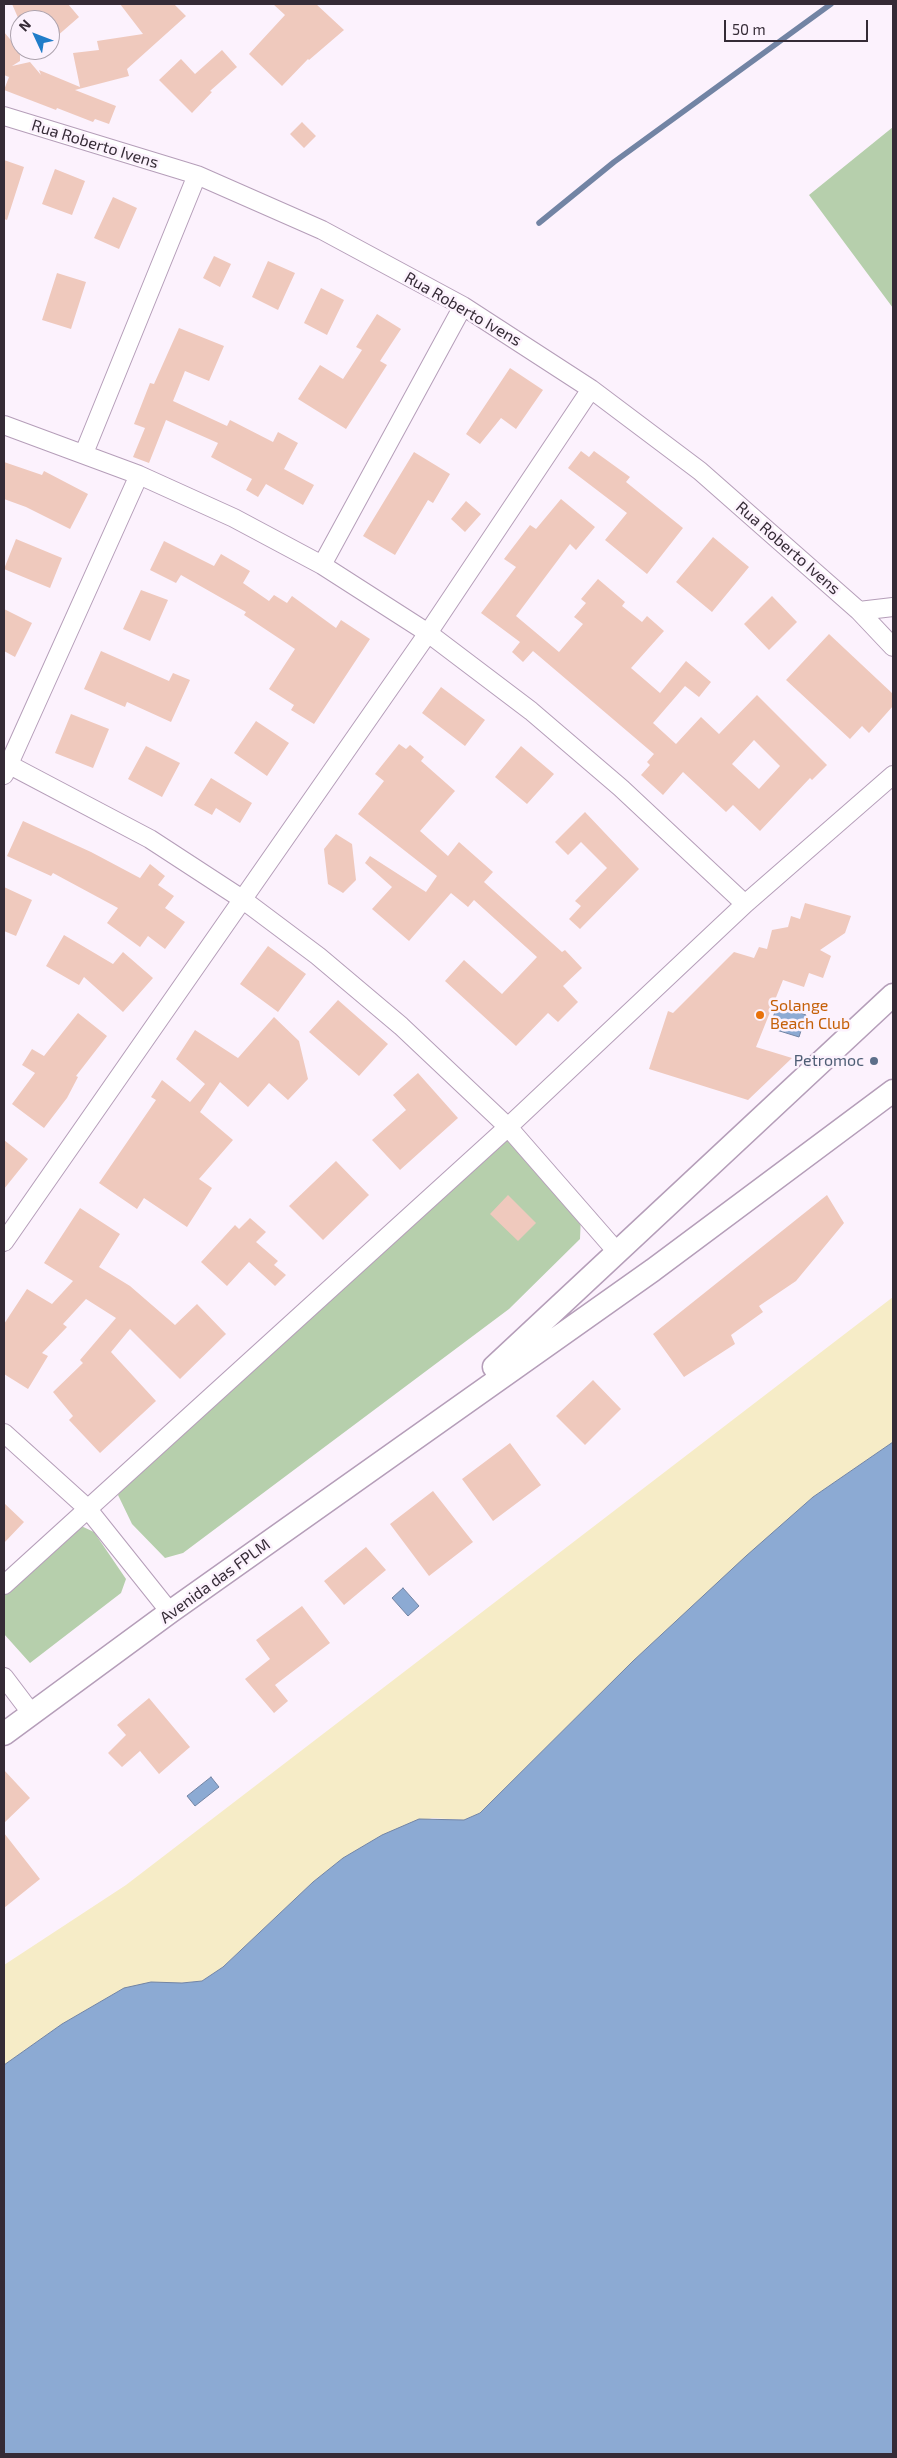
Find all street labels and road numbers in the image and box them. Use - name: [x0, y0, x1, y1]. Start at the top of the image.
- street label: Rua Roberto Ivens: [29, 116, 161, 172]
- street label: Rua Roberto Ivens: [401, 268, 525, 350]
- street label: Rua Roberto Ivens: [732, 498, 844, 598]
- street label: Avenida das FPLM: [156, 1535, 274, 1627]

